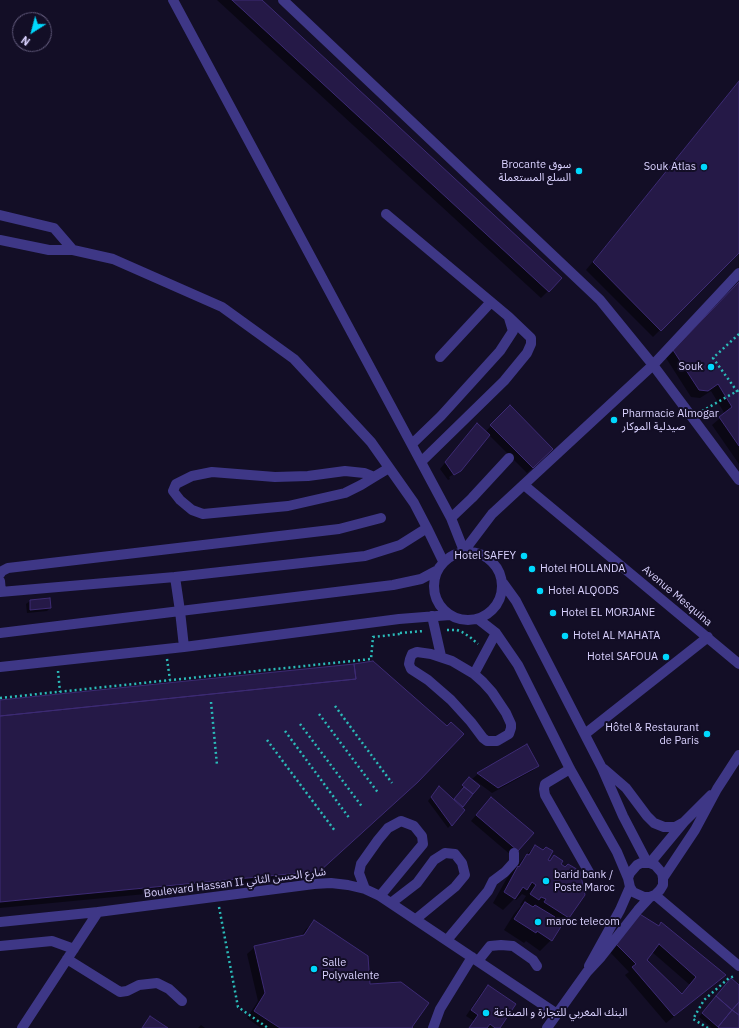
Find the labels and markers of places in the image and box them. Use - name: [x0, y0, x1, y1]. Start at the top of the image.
- place label: Brocante سوق السلع المستعملة: [498, 158, 571, 184]
- place label: Souk Atlas: [644, 160, 696, 174]
- marker: Souk Atlas: [699, 162, 709, 172]
- marker: Brocante سوق السلع المستعملة: [574, 166, 584, 176]
- place label: Souk: [678, 360, 703, 374]
- marker: Souk: [706, 362, 716, 372]
- place label: Pharmacie Almogar صيدلية الموكار: [622, 407, 719, 433]
- marker: Pharmacie Almogar صيدلية الموكار: [609, 415, 619, 425]
- place label: Hotel SAFEY: [454, 549, 516, 563]
- marker: Hotel SAFEY: [519, 551, 529, 561]
- place label: Hotel HOLLANDA: [540, 562, 625, 576]
- marker: Hotel HOLLANDA: [527, 564, 537, 574]
- place label: Hotel ALQODS: [548, 584, 619, 598]
- marker: Hotel ALQODS: [535, 586, 545, 596]
- place label: Hotel EL MORJANE: [561, 606, 655, 620]
- marker: Hotel EL MORJANE: [548, 608, 558, 618]
- place label: Hotel AL MAHATA: [573, 629, 660, 643]
- marker: Hotel AL MAHATA: [560, 631, 570, 641]
- place label: Hotel SAFOUA: [587, 650, 658, 664]
- marker: Hotel SAFOUA: [661, 652, 671, 662]
- place label: Hôtel & Restaurant de Paris: [605, 721, 699, 747]
- marker: Hôtel & Restaurant de Paris: [702, 729, 712, 739]
- place label: barid bank / Poste Maroc: [554, 868, 615, 894]
- marker: barid bank / Poste Maroc: [541, 876, 551, 886]
- place label: maroc telecom: [546, 915, 620, 929]
- marker: maroc telecom: [533, 917, 543, 927]
- place label: Salle Polyvalente: [322, 956, 379, 982]
- marker: Salle Polyvalente: [309, 964, 319, 974]
- place label: البنك المغربي للتجارة و الصناعة: [494, 1006, 627, 1020]
- marker: البنك المغربي للتجارة و الصناعة: [481, 1008, 491, 1018]

